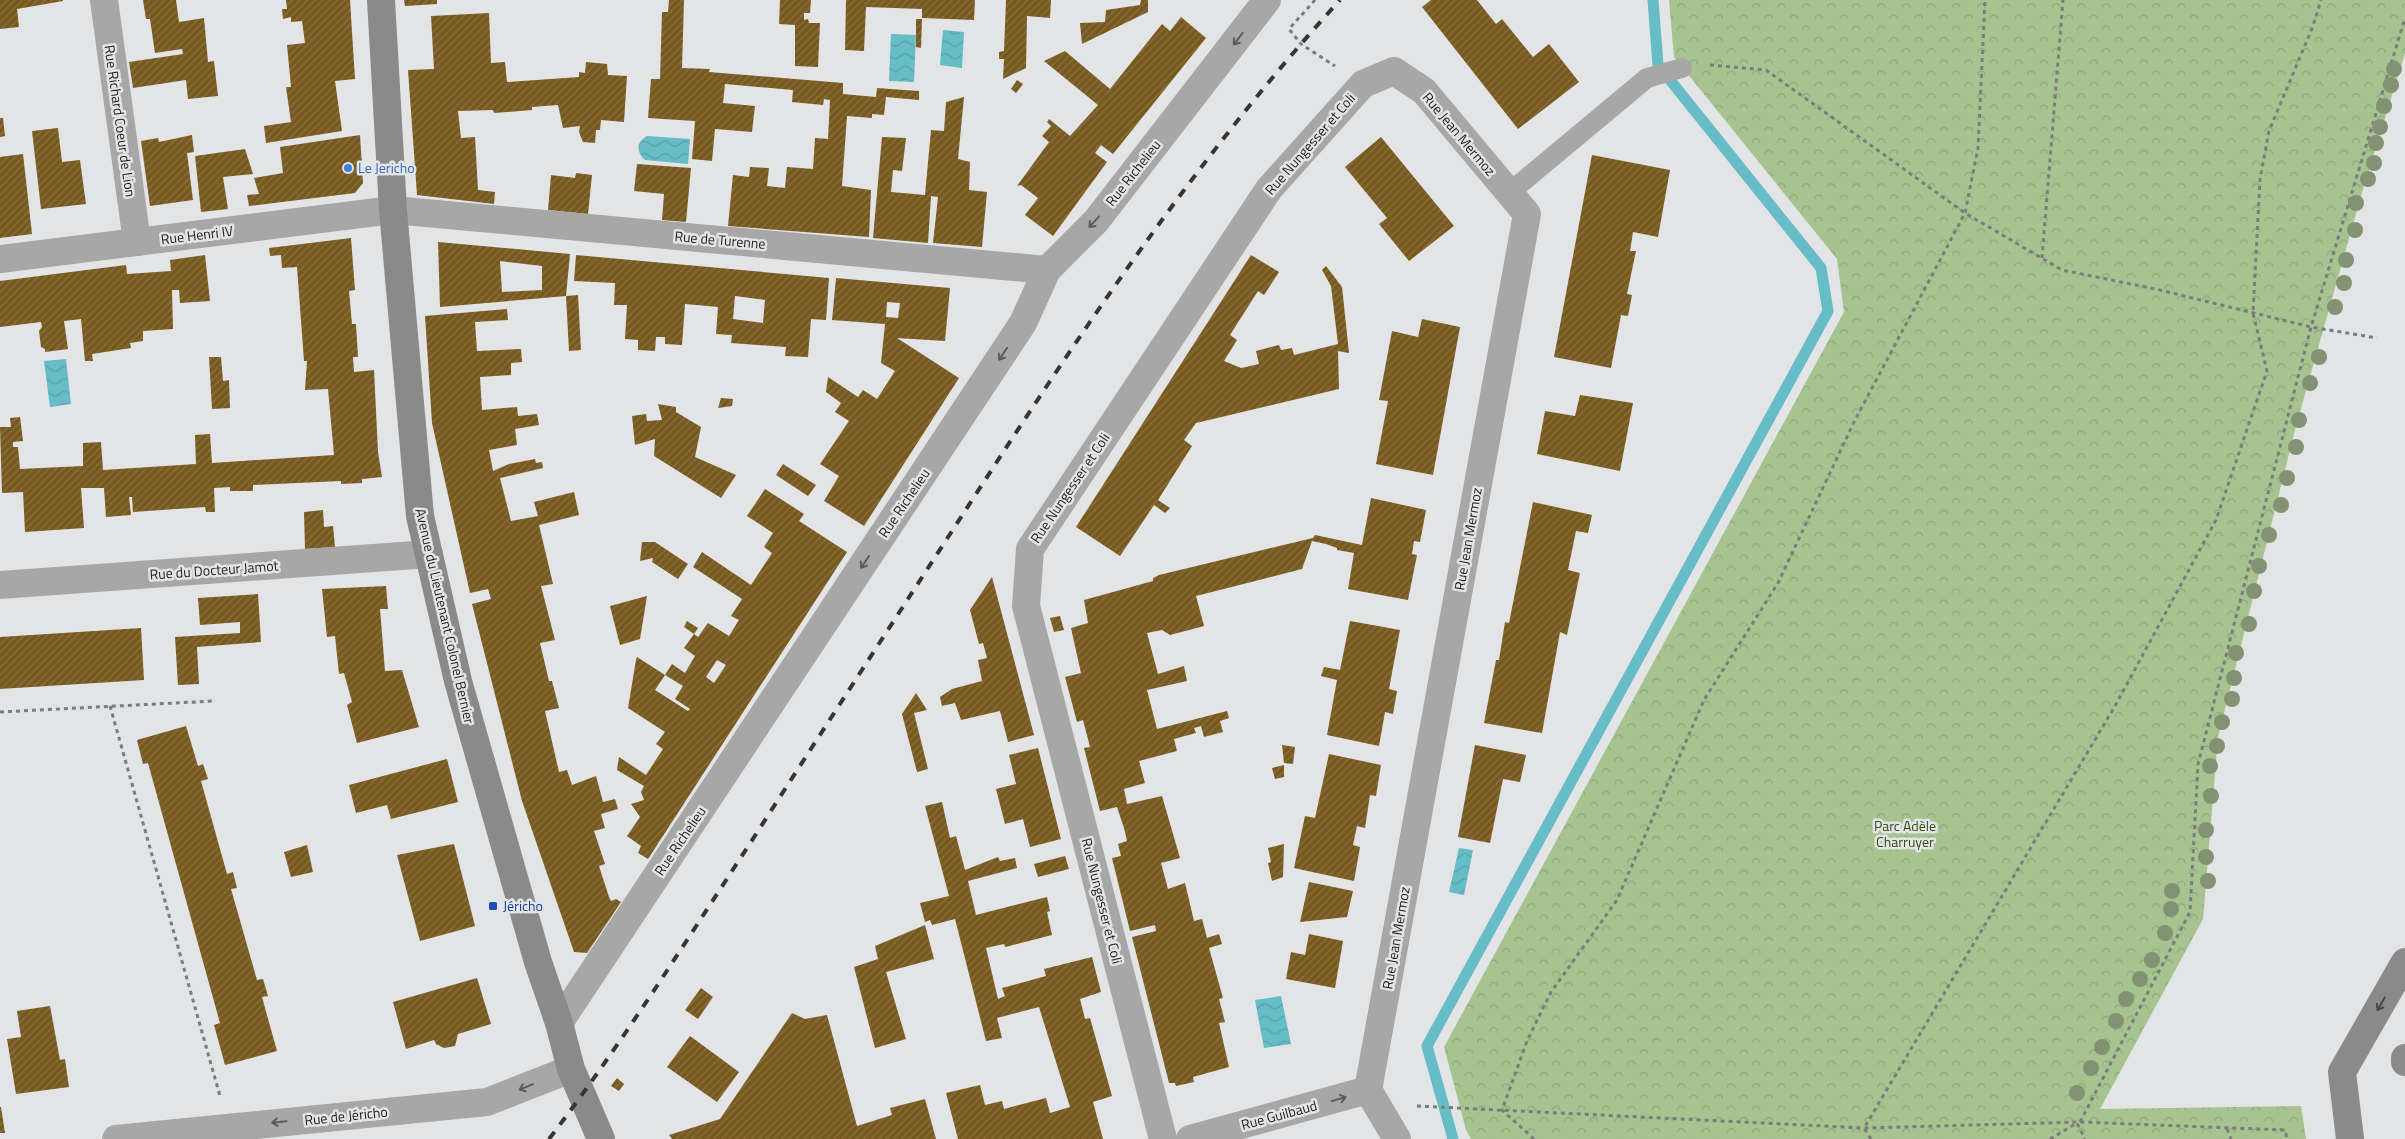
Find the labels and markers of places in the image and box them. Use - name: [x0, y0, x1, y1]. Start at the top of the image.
- place label: Le Jericho: [358, 157, 415, 178]
- marker: Le Jericho: [342, 162, 354, 174]
- place label: Jéricho: [503, 895, 543, 916]
- marker: Jéricho: [487, 900, 499, 912]

